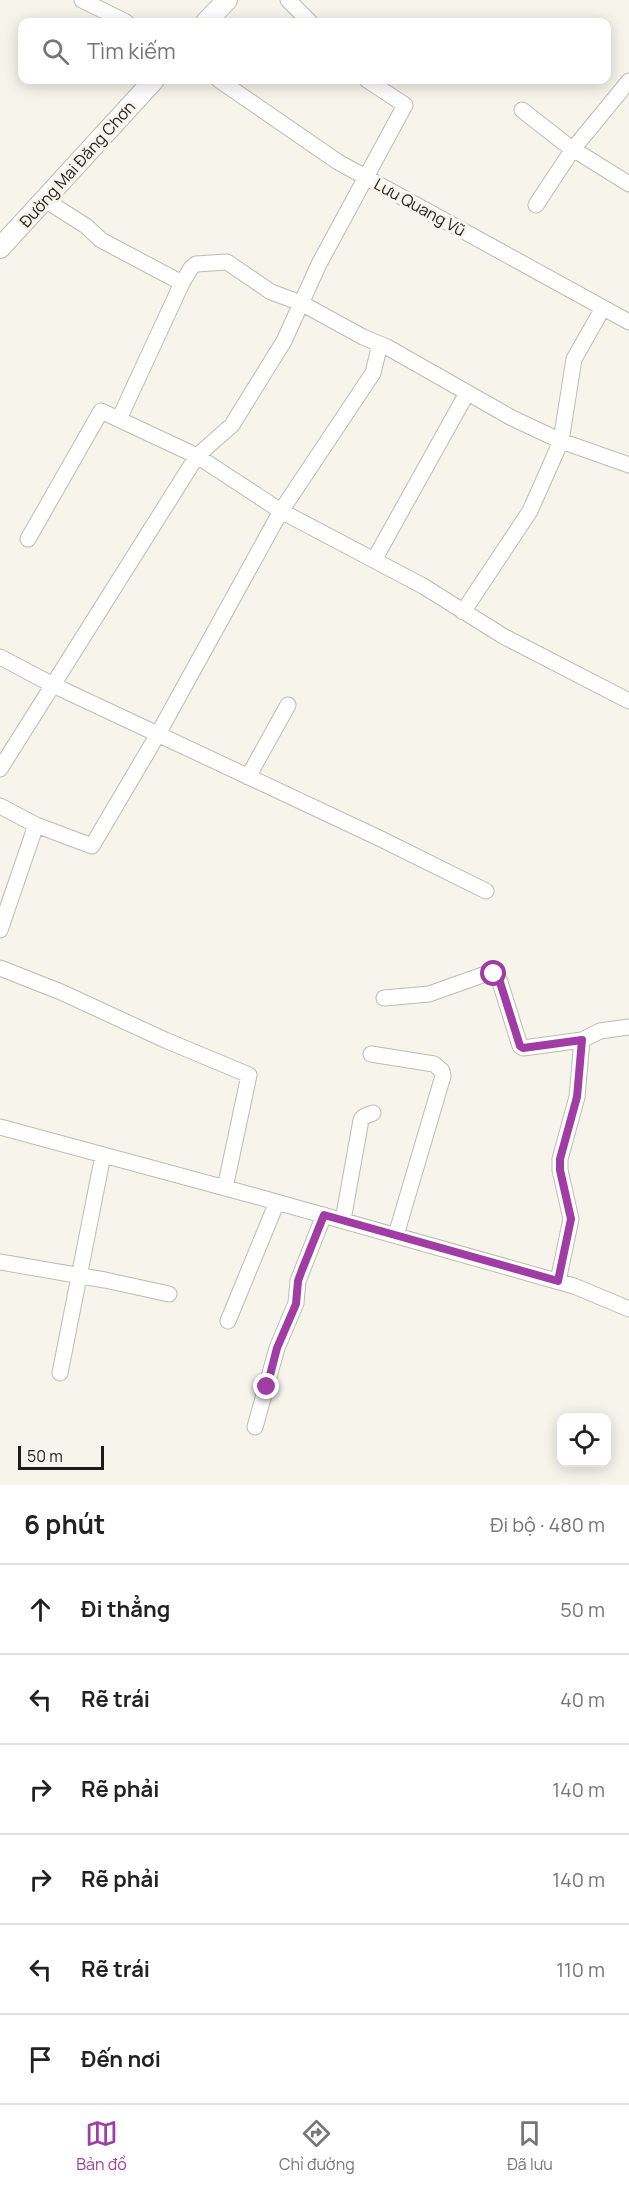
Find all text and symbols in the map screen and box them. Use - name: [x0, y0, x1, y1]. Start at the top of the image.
- search box: [18, 18, 611, 84]
- icon: search: [39, 35, 72, 68]
- text: Tìm kiếm: [87, 36, 176, 66]
- street label: Đường Mai Đăng Chơn: [14, 96, 140, 232]
- street label: Lưu Quang Vũ: [370, 173, 470, 241]
- route start: [480, 960, 506, 986]
- route end: [253, 1373, 279, 1399]
- map controls: [557, 1413, 611, 1467]
- button: locate: [557, 1413, 611, 1467]
- scale bar: [18, 1443, 104, 1470]
- text: 50 m: [27, 1445, 63, 1467]
- text: 6 phút: [24, 1506, 105, 1542]
- text: Đi bộ · 480 m: [490, 1511, 605, 1538]
- icon: ahead: [24, 1593, 57, 1626]
- text: Đi thẳng: [81, 1594, 170, 1624]
- text: 50 m: [560, 1596, 605, 1623]
- icon: left: [24, 1683, 57, 1716]
- text: Rẽ trái: [81, 1684, 150, 1714]
- text: 40 m: [560, 1686, 605, 1713]
- icon: right: [24, 1773, 57, 1806]
- text: Rẽ phải: [81, 1774, 159, 1804]
- text: 140 m: [552, 1776, 605, 1803]
- icon: right: [24, 1863, 57, 1896]
- text: Rẽ phải: [81, 1864, 159, 1894]
- text: 140 m: [552, 1866, 605, 1893]
- icon: left: [24, 1953, 57, 1986]
- text: Rẽ trái: [81, 1954, 150, 1984]
- text: 110 m: [556, 1956, 605, 1983]
- icon: arrive: [24, 2043, 57, 2076]
- text: Đến nơi: [81, 2044, 161, 2074]
- tab: Bản đồ: [76, 2117, 127, 2175]
- tab: Chỉ đường: [279, 2117, 355, 2175]
- tab: Đã lưu: [507, 2117, 553, 2175]

